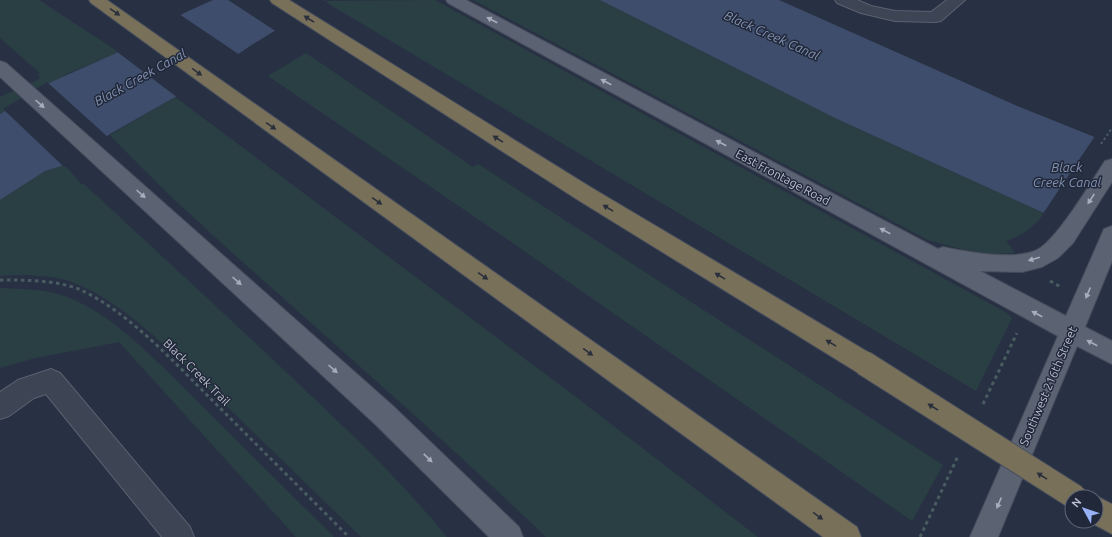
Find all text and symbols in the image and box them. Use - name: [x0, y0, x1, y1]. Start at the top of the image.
- one-way arrow: [109, 8, 120, 16]
- water label: Black Creek Canal: [722, 8, 822, 62]
- one-way arrow: [303, 16, 315, 23]
- one-way arrow: [486, 17, 498, 24]
- water label: Black Creek Canal: [92, 46, 189, 108]
- one-way arrow: [192, 68, 202, 76]
- one-way arrow: [600, 78, 612, 85]
- one-way arrow: [35, 99, 45, 108]
- one-way arrow: [265, 122, 276, 130]
- one-way arrow: [492, 136, 504, 143]
- one-way arrow: [715, 140, 727, 147]
- street label: East Frontage Road: [734, 147, 832, 207]
- water label: Black Creek Canal: [1033, 160, 1102, 189]
- one-way arrow: [136, 189, 146, 198]
- one-way arrow: [1087, 193, 1094, 205]
- one-way arrow: [371, 197, 382, 205]
- one-way arrow: [602, 205, 614, 212]
- one-way arrow: [879, 228, 890, 235]
- one-way arrow: [1028, 256, 1040, 262]
- one-way arrow: [477, 272, 488, 280]
- one-way arrow: [714, 272, 726, 279]
- one-way arrow: [232, 276, 242, 286]
- one-way arrow: [1084, 287, 1090, 299]
- one-way arrow: [1031, 310, 1043, 317]
- street label: Southwest 216th Street: [1017, 324, 1079, 448]
- street label: Black Creek Trail: [161, 336, 233, 408]
- one-way arrow: [826, 339, 836, 347]
- one-way arrow: [1086, 339, 1097, 346]
- one-way arrow: [583, 348, 594, 356]
- one-way arrow: [328, 364, 338, 373]
- one-way arrow: [927, 403, 939, 410]
- one-way arrow: [423, 453, 433, 463]
- one-way arrow: [1037, 472, 1048, 480]
- north arrow: [1064, 489, 1104, 529]
- text: N: [1069, 496, 1084, 510]
- one-way arrow: [996, 497, 1002, 508]
- one-way arrow: [812, 512, 823, 520]

